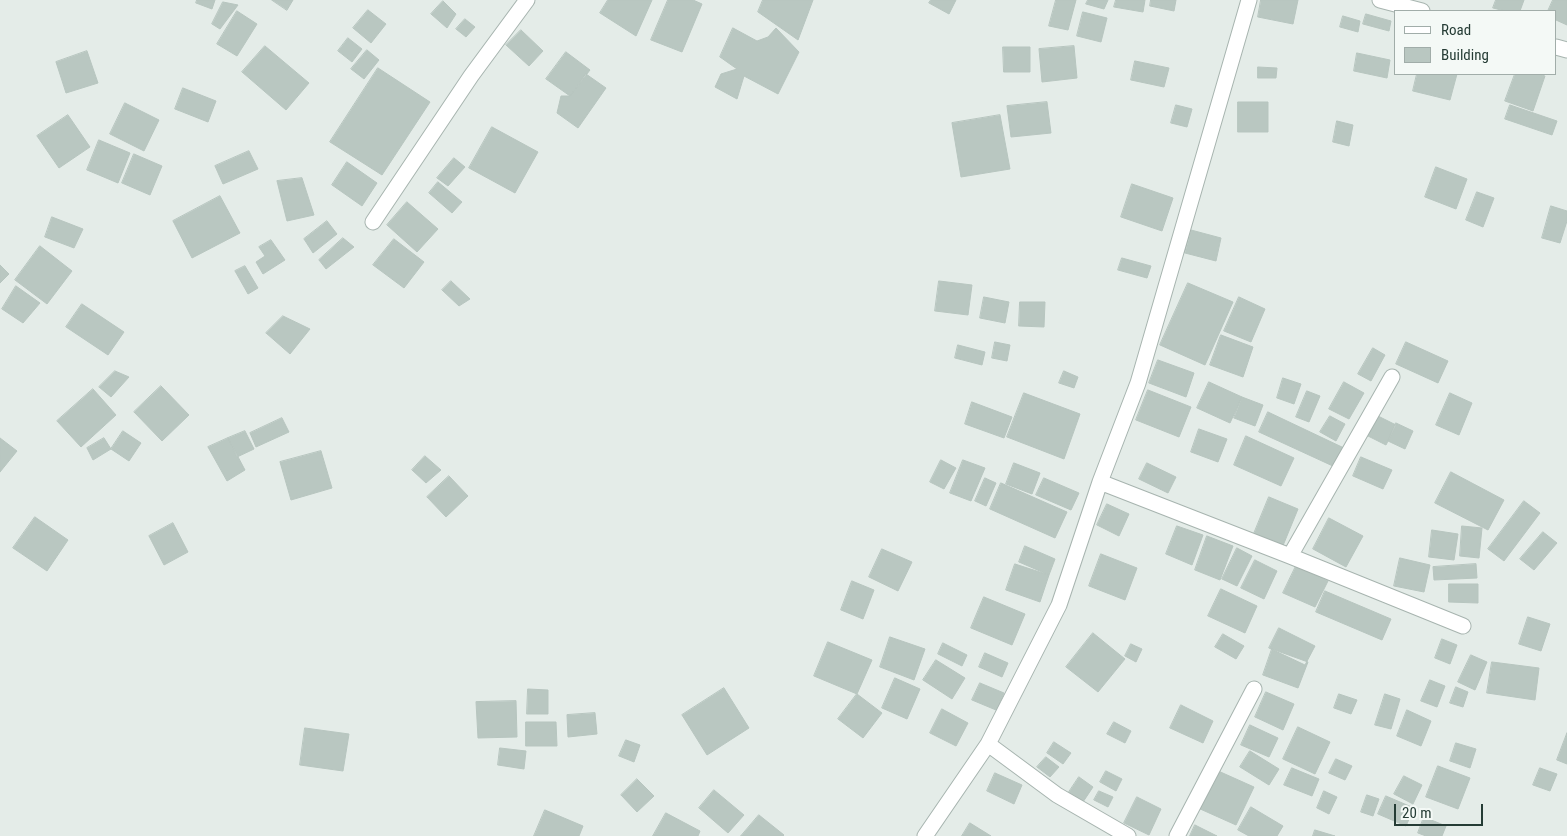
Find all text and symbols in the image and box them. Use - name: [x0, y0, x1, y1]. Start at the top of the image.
- legend: [1394, 10, 1557, 75]
- text: Road: [1441, 21, 1471, 39]
- text: Building: [1441, 46, 1489, 64]
- scale bar: [1397, 794, 1486, 826]
- text: 20 m: [1402, 804, 1432, 822]

